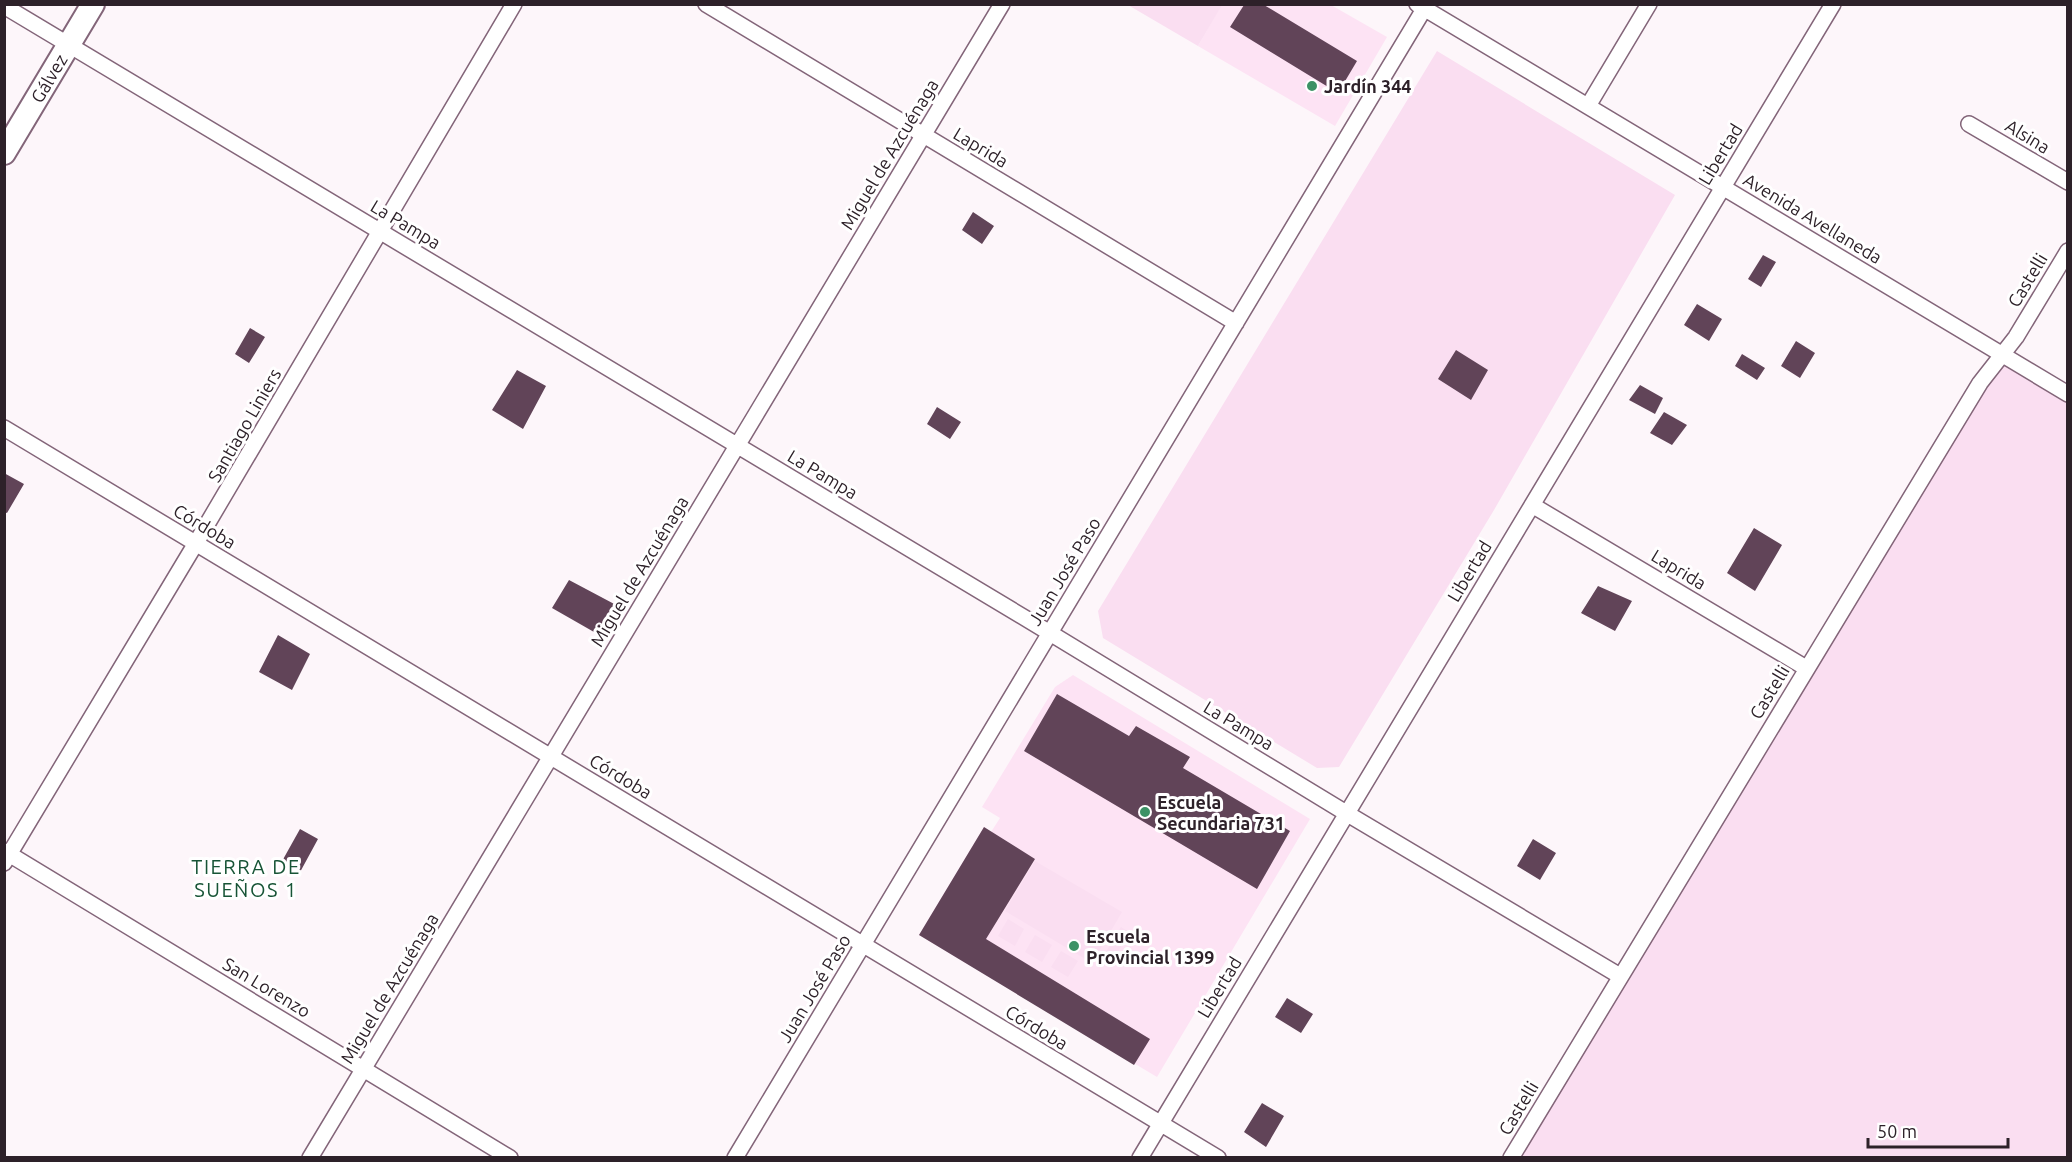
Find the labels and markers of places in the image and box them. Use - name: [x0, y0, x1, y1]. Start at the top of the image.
- place label: Jardín 344: [1324, 76, 1411, 96]
- marker: Jardín 344: [1305, 79, 1319, 93]
- place label: Escuela Secundaria 731: [1157, 792, 1285, 833]
- marker: Escuela Secundaria 731: [1138, 805, 1152, 819]
- place label: Escuela Provincial 1399: [1086, 926, 1214, 967]
- marker: Escuela Provincial 1399: [1067, 939, 1081, 953]

